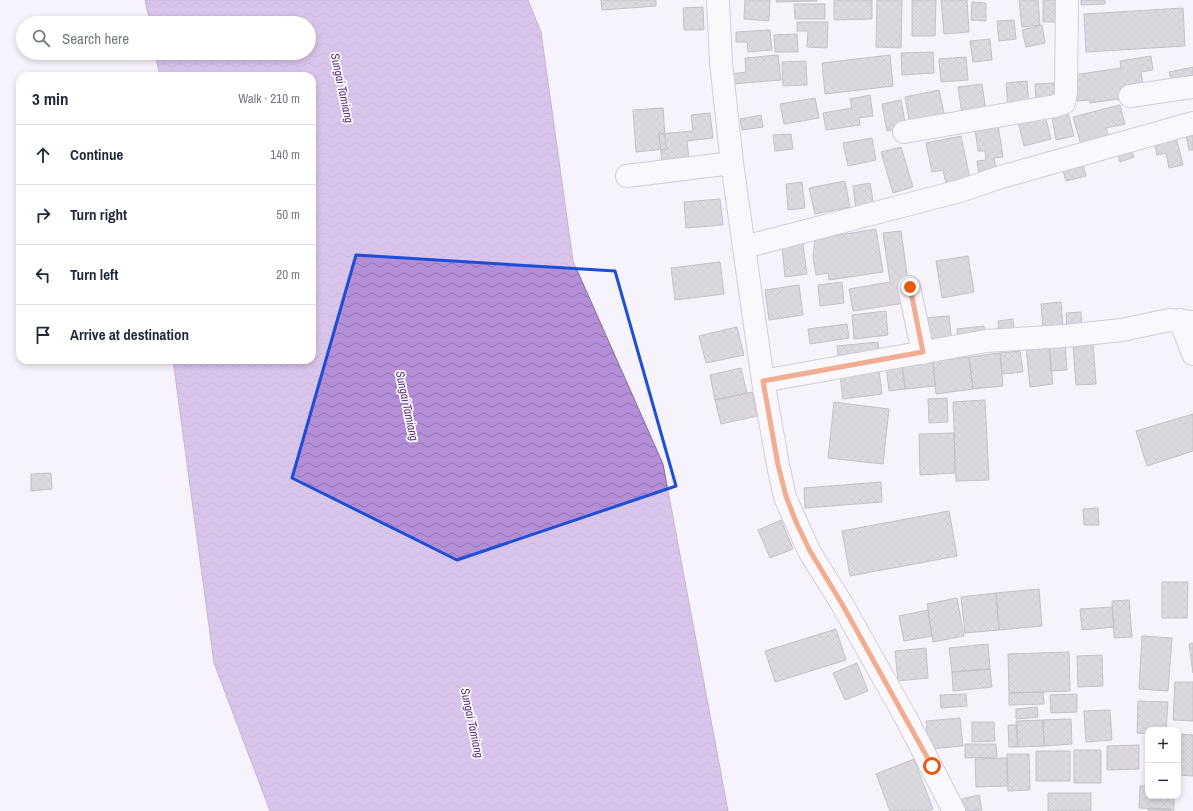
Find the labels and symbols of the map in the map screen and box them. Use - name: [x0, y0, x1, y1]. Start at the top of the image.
- water label: Sungai Tamiang: [327, 52, 357, 125]
- route end: [901, 278, 919, 296]
- water label: Sungai Tamiang: [392, 370, 422, 443]
- water label: Sungai Tamiang: [457, 687, 487, 760]
- route start: [923, 757, 941, 775]

